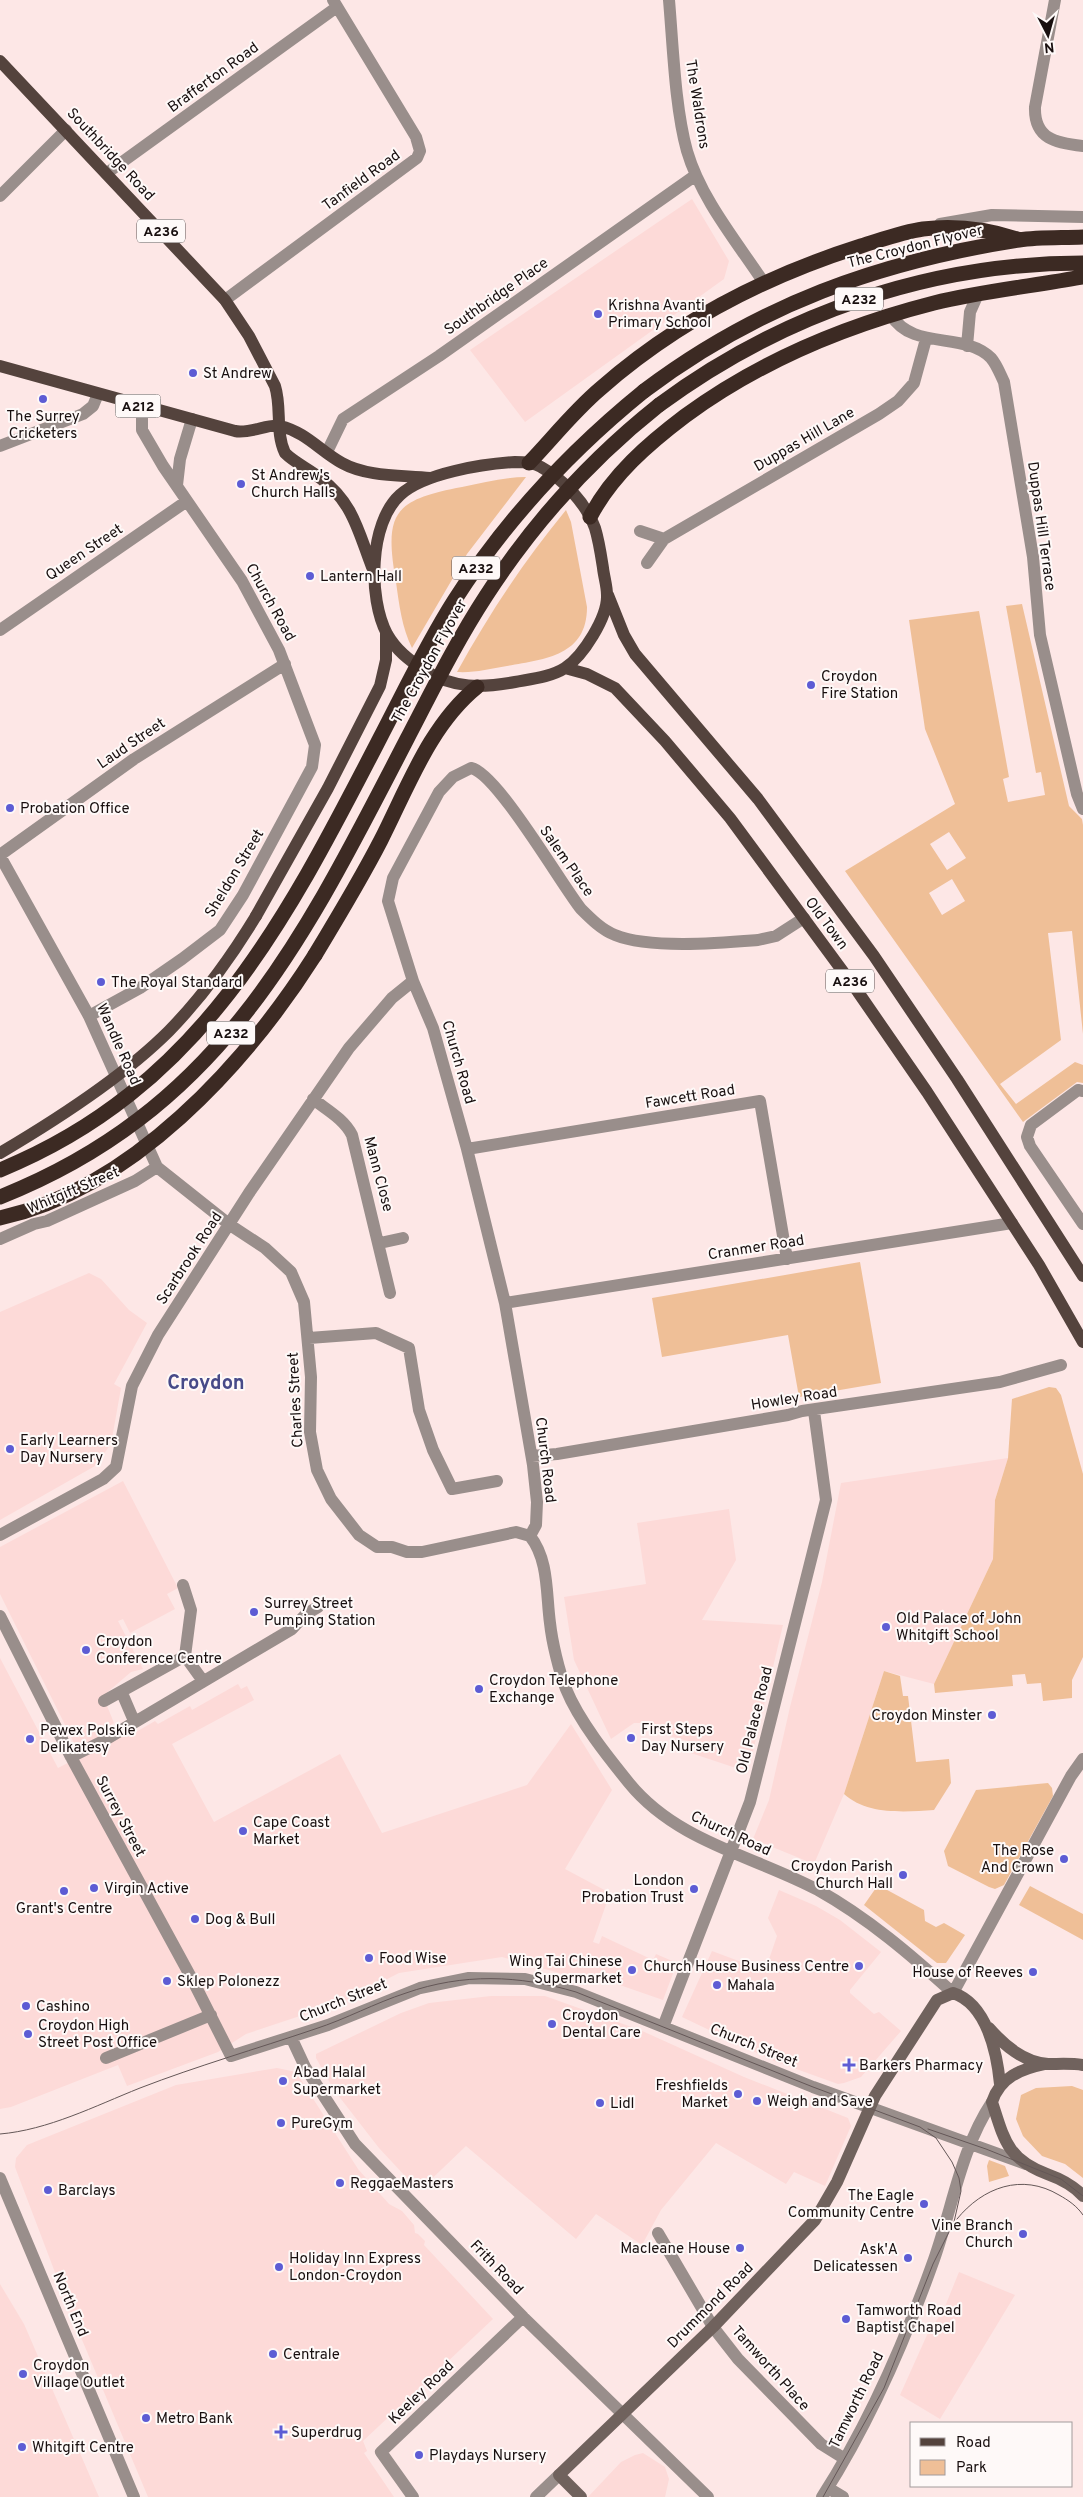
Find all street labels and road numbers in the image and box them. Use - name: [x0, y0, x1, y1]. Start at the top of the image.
- street label: Brafferton Road: [165, 39, 263, 118]
- street label: The Waldrons: [680, 58, 713, 150]
- street label: Southbridge Road: [62, 105, 158, 206]
- street label: Tanfield Road: [319, 147, 405, 216]
- road number: A236: [137, 220, 185, 242]
- street label: The Croydon Flyover: [846, 221, 985, 274]
- street label: Southbridge Place: [441, 254, 553, 340]
- road number: A232: [835, 288, 883, 310]
- road number: A212: [116, 394, 160, 418]
- street label: Duppas Hill Lane: [751, 404, 859, 477]
- street label: Duppas Hill Terrace: [1022, 460, 1059, 592]
- street label: Queen Street: [43, 520, 127, 586]
- road number: A232: [452, 556, 500, 580]
- street label: Church Road: [240, 560, 299, 645]
- street label: The Croydon Flyover: [388, 596, 472, 727]
- street label: Laud Street: [94, 715, 169, 774]
- street label: Salem Place: [534, 823, 597, 901]
- street label: Sheldon Street: [201, 826, 269, 921]
- street label: Old Town: [800, 894, 852, 954]
- road number: A236: [826, 969, 874, 992]
- street label: Wandle Road: [91, 1001, 144, 1089]
- street label: Church Road: [437, 1018, 479, 1107]
- road number: A232: [207, 1021, 255, 1044]
- street label: Fawcett Road: [644, 1081, 736, 1114]
- street label: Mann Close: [358, 1135, 397, 1214]
- street label: Whitgift Street: [25, 1163, 123, 1219]
- street label: Scarbrook Road: [153, 1209, 227, 1309]
- street label: Cranmer Road: [707, 1231, 806, 1265]
- street label: Charles Street: [285, 1352, 308, 1448]
- street label: Howley Road: [750, 1383, 839, 1416]
- street label: Church Road: [530, 1416, 559, 1504]
- street label: Old Palace Road: [733, 1665, 778, 1776]
- street label: Surrey Street: [90, 1773, 149, 1861]
- street label: Church Road: [687, 1808, 774, 1861]
- street label: Church Street: [297, 1975, 390, 2028]
- street label: Church Street: [707, 2020, 800, 2073]
- street label: Frith Road: [465, 2237, 527, 2299]
- street label: Drummond Road: [664, 2259, 758, 2353]
- street label: North End: [48, 2269, 92, 2340]
- street label: Tamworth Place: [727, 2323, 813, 2415]
- street label: Tamworth Road: [826, 2349, 889, 2452]
- street label: Keeley Road: [385, 2357, 459, 2429]

